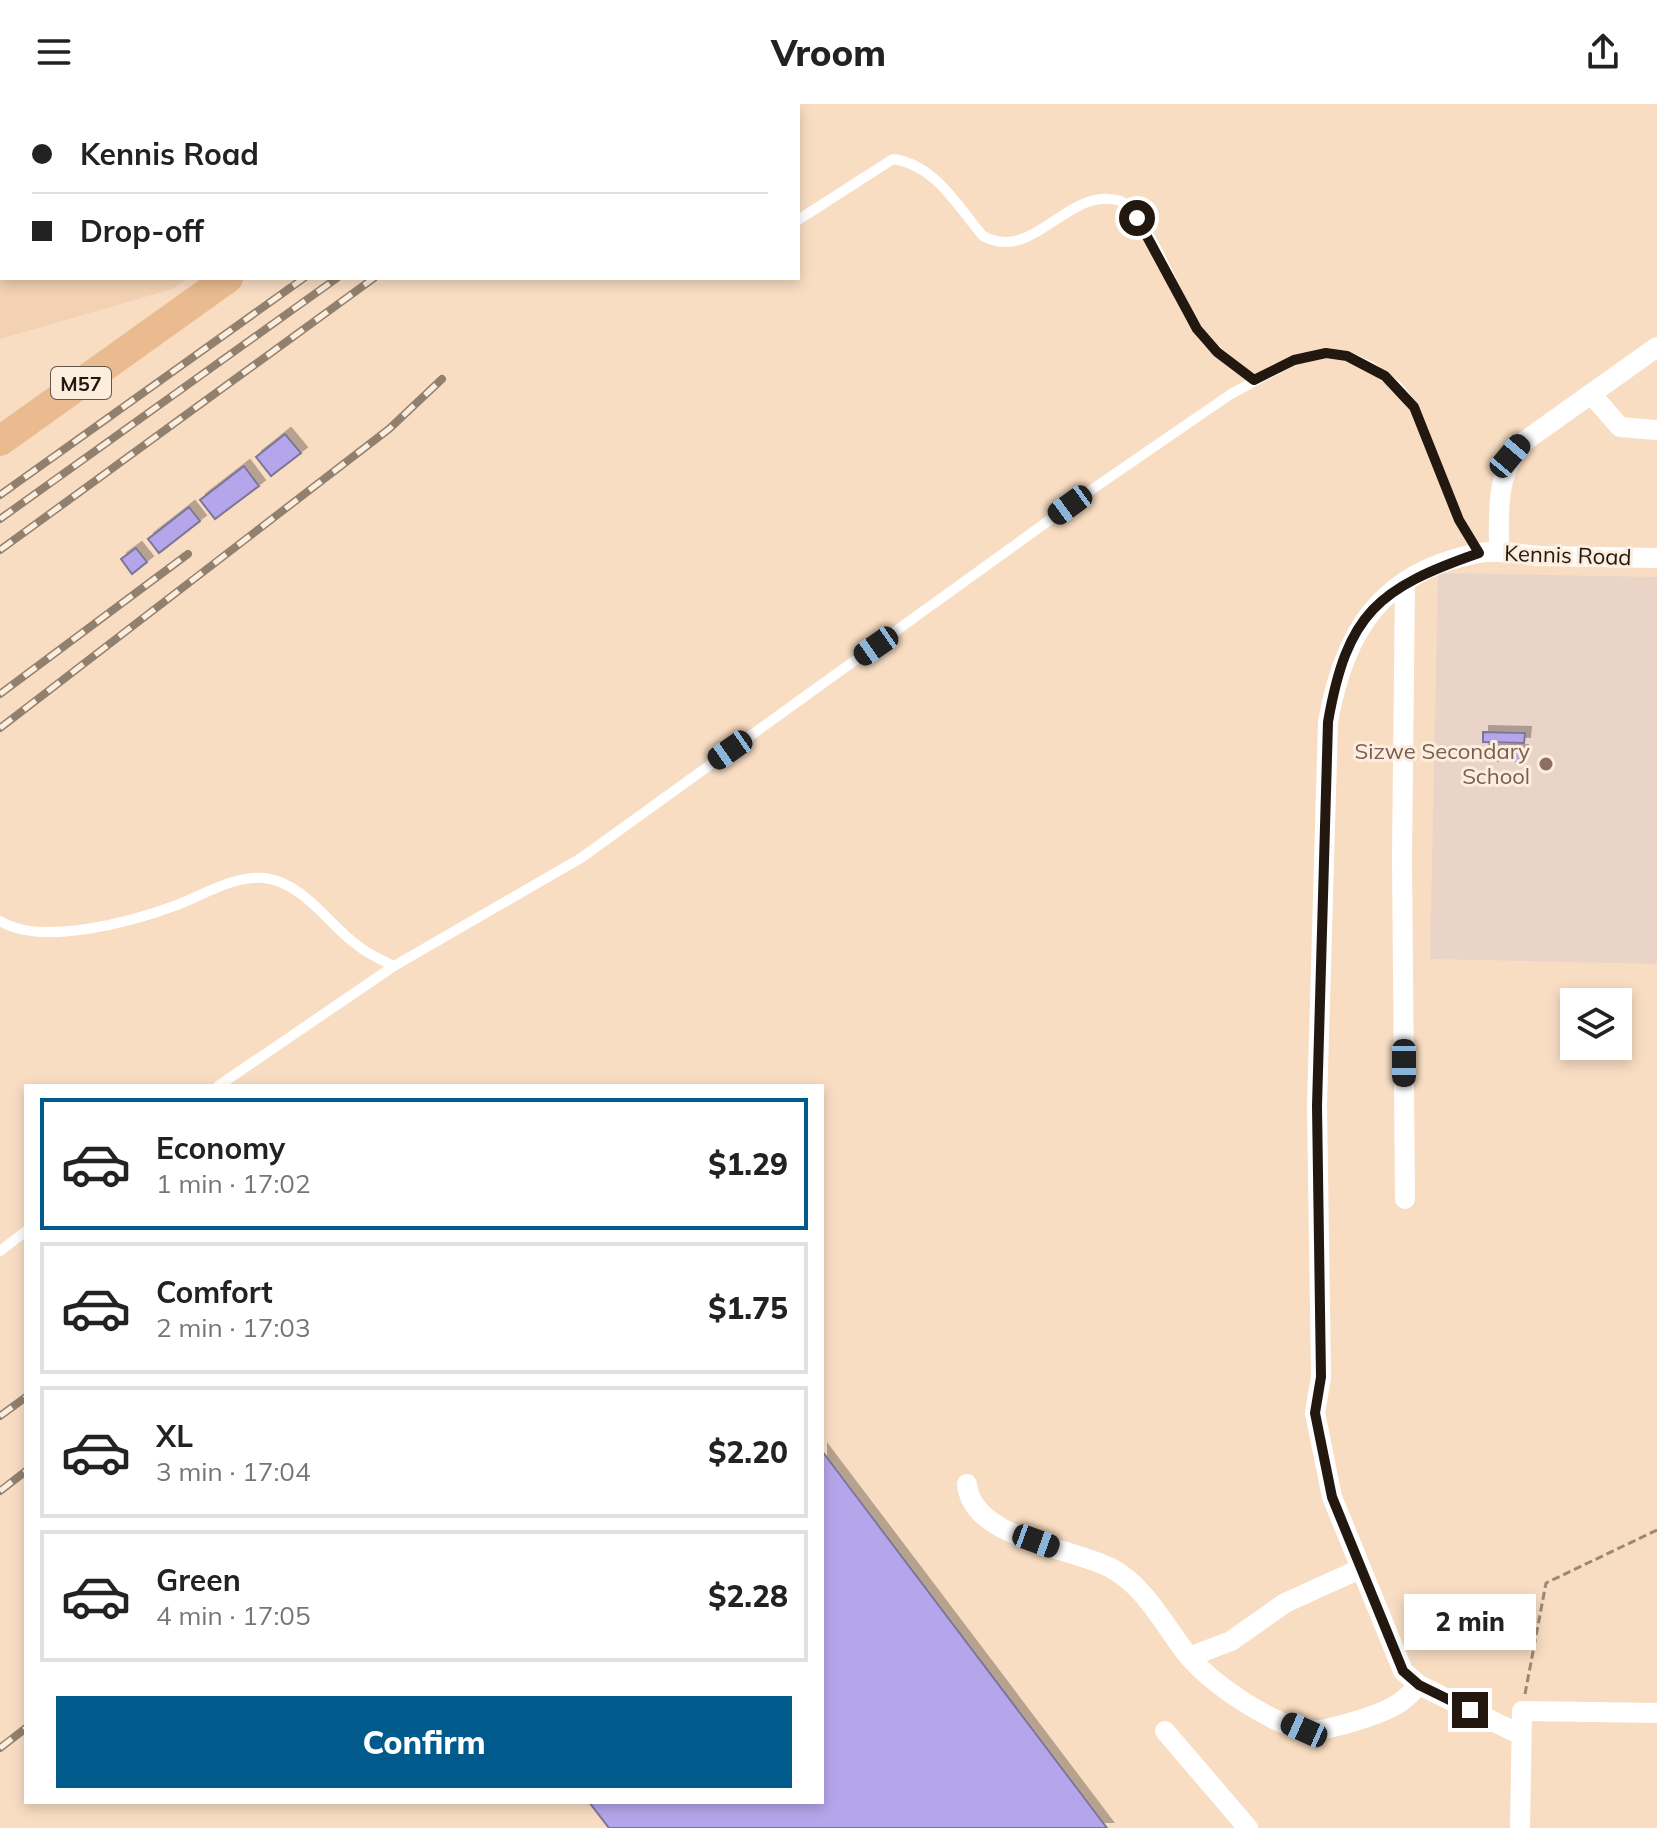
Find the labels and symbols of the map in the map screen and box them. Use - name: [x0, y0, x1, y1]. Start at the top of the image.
- route start: [1119, 200, 1155, 236]
- road number: M57: [51, 367, 111, 399]
- car: [1485, 430, 1535, 482]
- car: [1044, 481, 1096, 529]
- street label: Kennis Road: [1504, 539, 1632, 571]
- car: [849, 622, 903, 670]
- car: [703, 726, 757, 774]
- place label: Sizwe Secondary School: [1355, 737, 1530, 790]
- marker: Sizwe Secondary School: [1537, 755, 1555, 773]
- car: [1392, 1039, 1416, 1087]
- car: [1009, 1522, 1063, 1560]
- callout: 2 min: [1404, 1594, 1536, 1650]
- route end: [1452, 1692, 1488, 1728]
- car: [1277, 1709, 1331, 1751]

